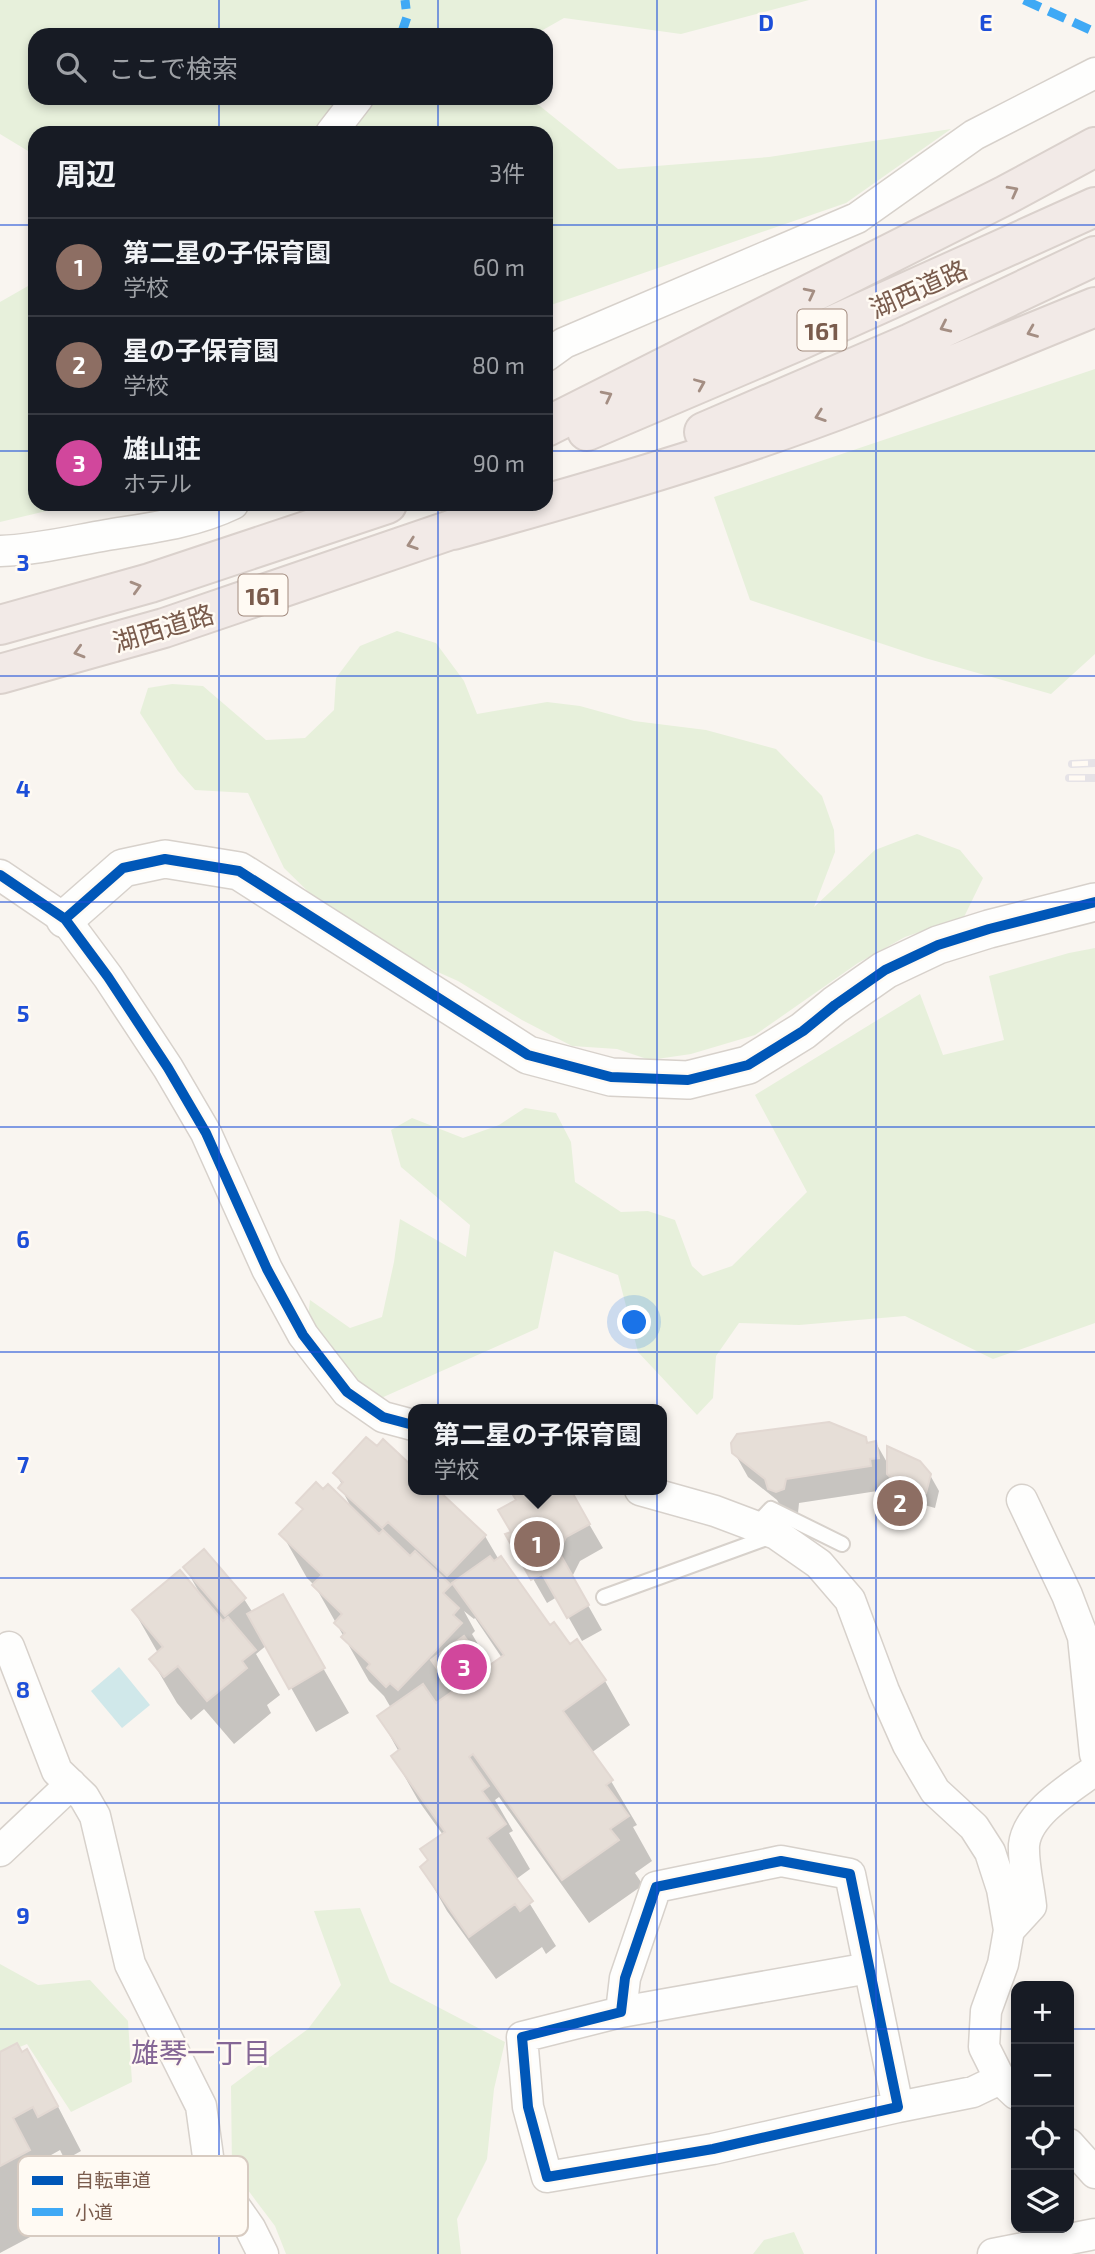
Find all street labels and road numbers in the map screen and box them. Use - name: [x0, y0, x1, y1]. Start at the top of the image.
- street label: 湖西道路: [864, 253, 972, 323]
- road number: 161: [798, 310, 846, 351]
- road number: 161: [238, 574, 288, 616]
- street label: 湖西道路: [109, 597, 217, 657]

